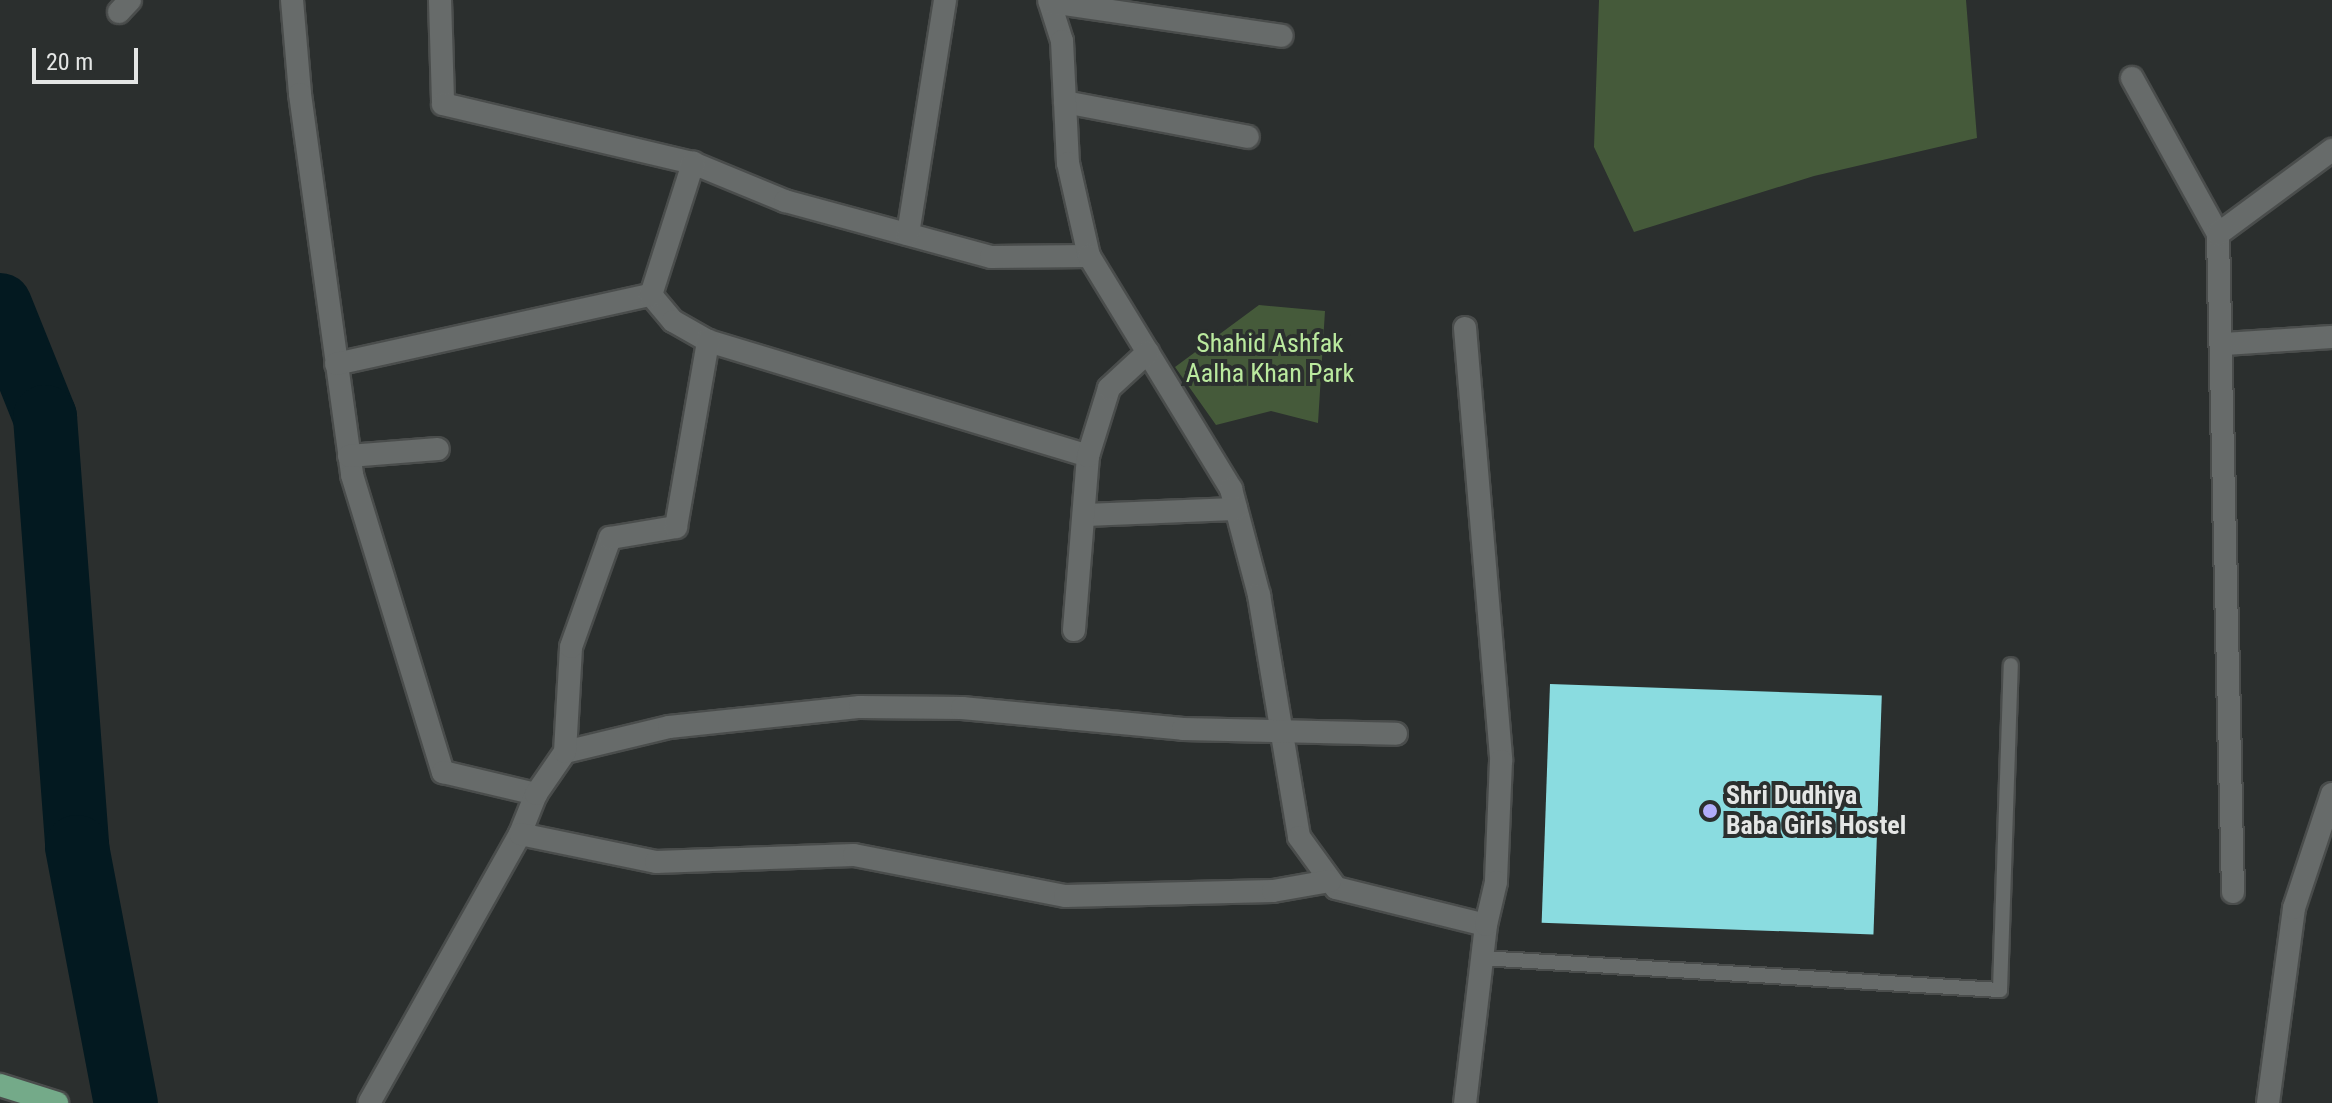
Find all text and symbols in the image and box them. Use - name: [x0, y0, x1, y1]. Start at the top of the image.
- scale bar: [36, 32, 142, 82]
- text: 20 m: [46, 48, 93, 76]
- park label: Shahid Ashfak Aalha Khan Park: [1186, 328, 1354, 390]
- place label: Shri Dudhiya Baba Girls Hostel: [1726, 780, 1906, 842]
- marker: Shri Dudhiya Baba Girls Hostel: [1701, 802, 1719, 820]

